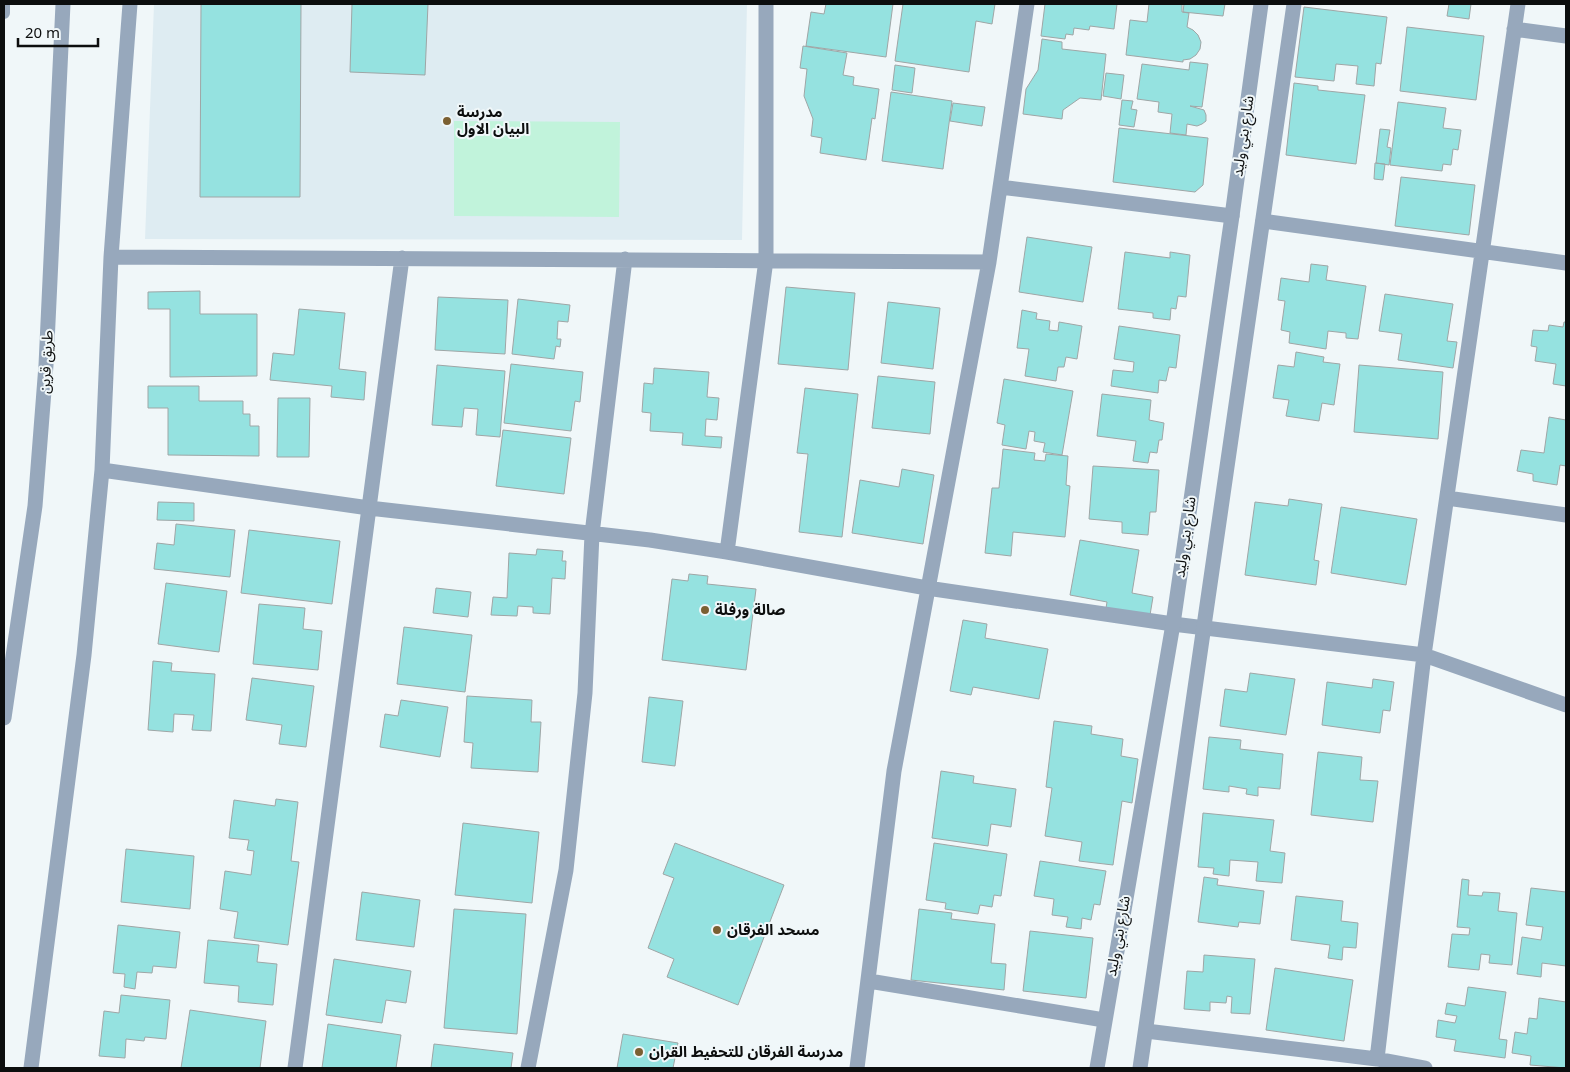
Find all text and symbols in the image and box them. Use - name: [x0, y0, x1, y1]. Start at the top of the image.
- scale bar: [18, 15, 98, 47]
- text: 20 m: [25, 22, 60, 42]
- street label: شارع بني وليد: [1226, 94, 1261, 178]
- place label: مدرسة البيان الاول: [457, 101, 529, 138]
- marker: مدرسة البيان الاول: [441, 115, 453, 127]
- street label: طريق قرين: [33, 330, 58, 394]
- street label: شارع بني وليد: [1168, 495, 1203, 579]
- place label: صالة ورفلة: [715, 599, 786, 619]
- marker: صالة ورفلة: [699, 604, 711, 616]
- street label: شارع بني وليد: [1100, 894, 1137, 978]
- place label: مسحد الفرقان: [727, 919, 820, 939]
- marker: مسحد الفرقان: [711, 924, 723, 936]
- place label: مدرسة الفرقان للتحفيط القران: [649, 1041, 843, 1061]
- marker: مدرسة الفرقان للتحفيط القران: [633, 1046, 645, 1058]

